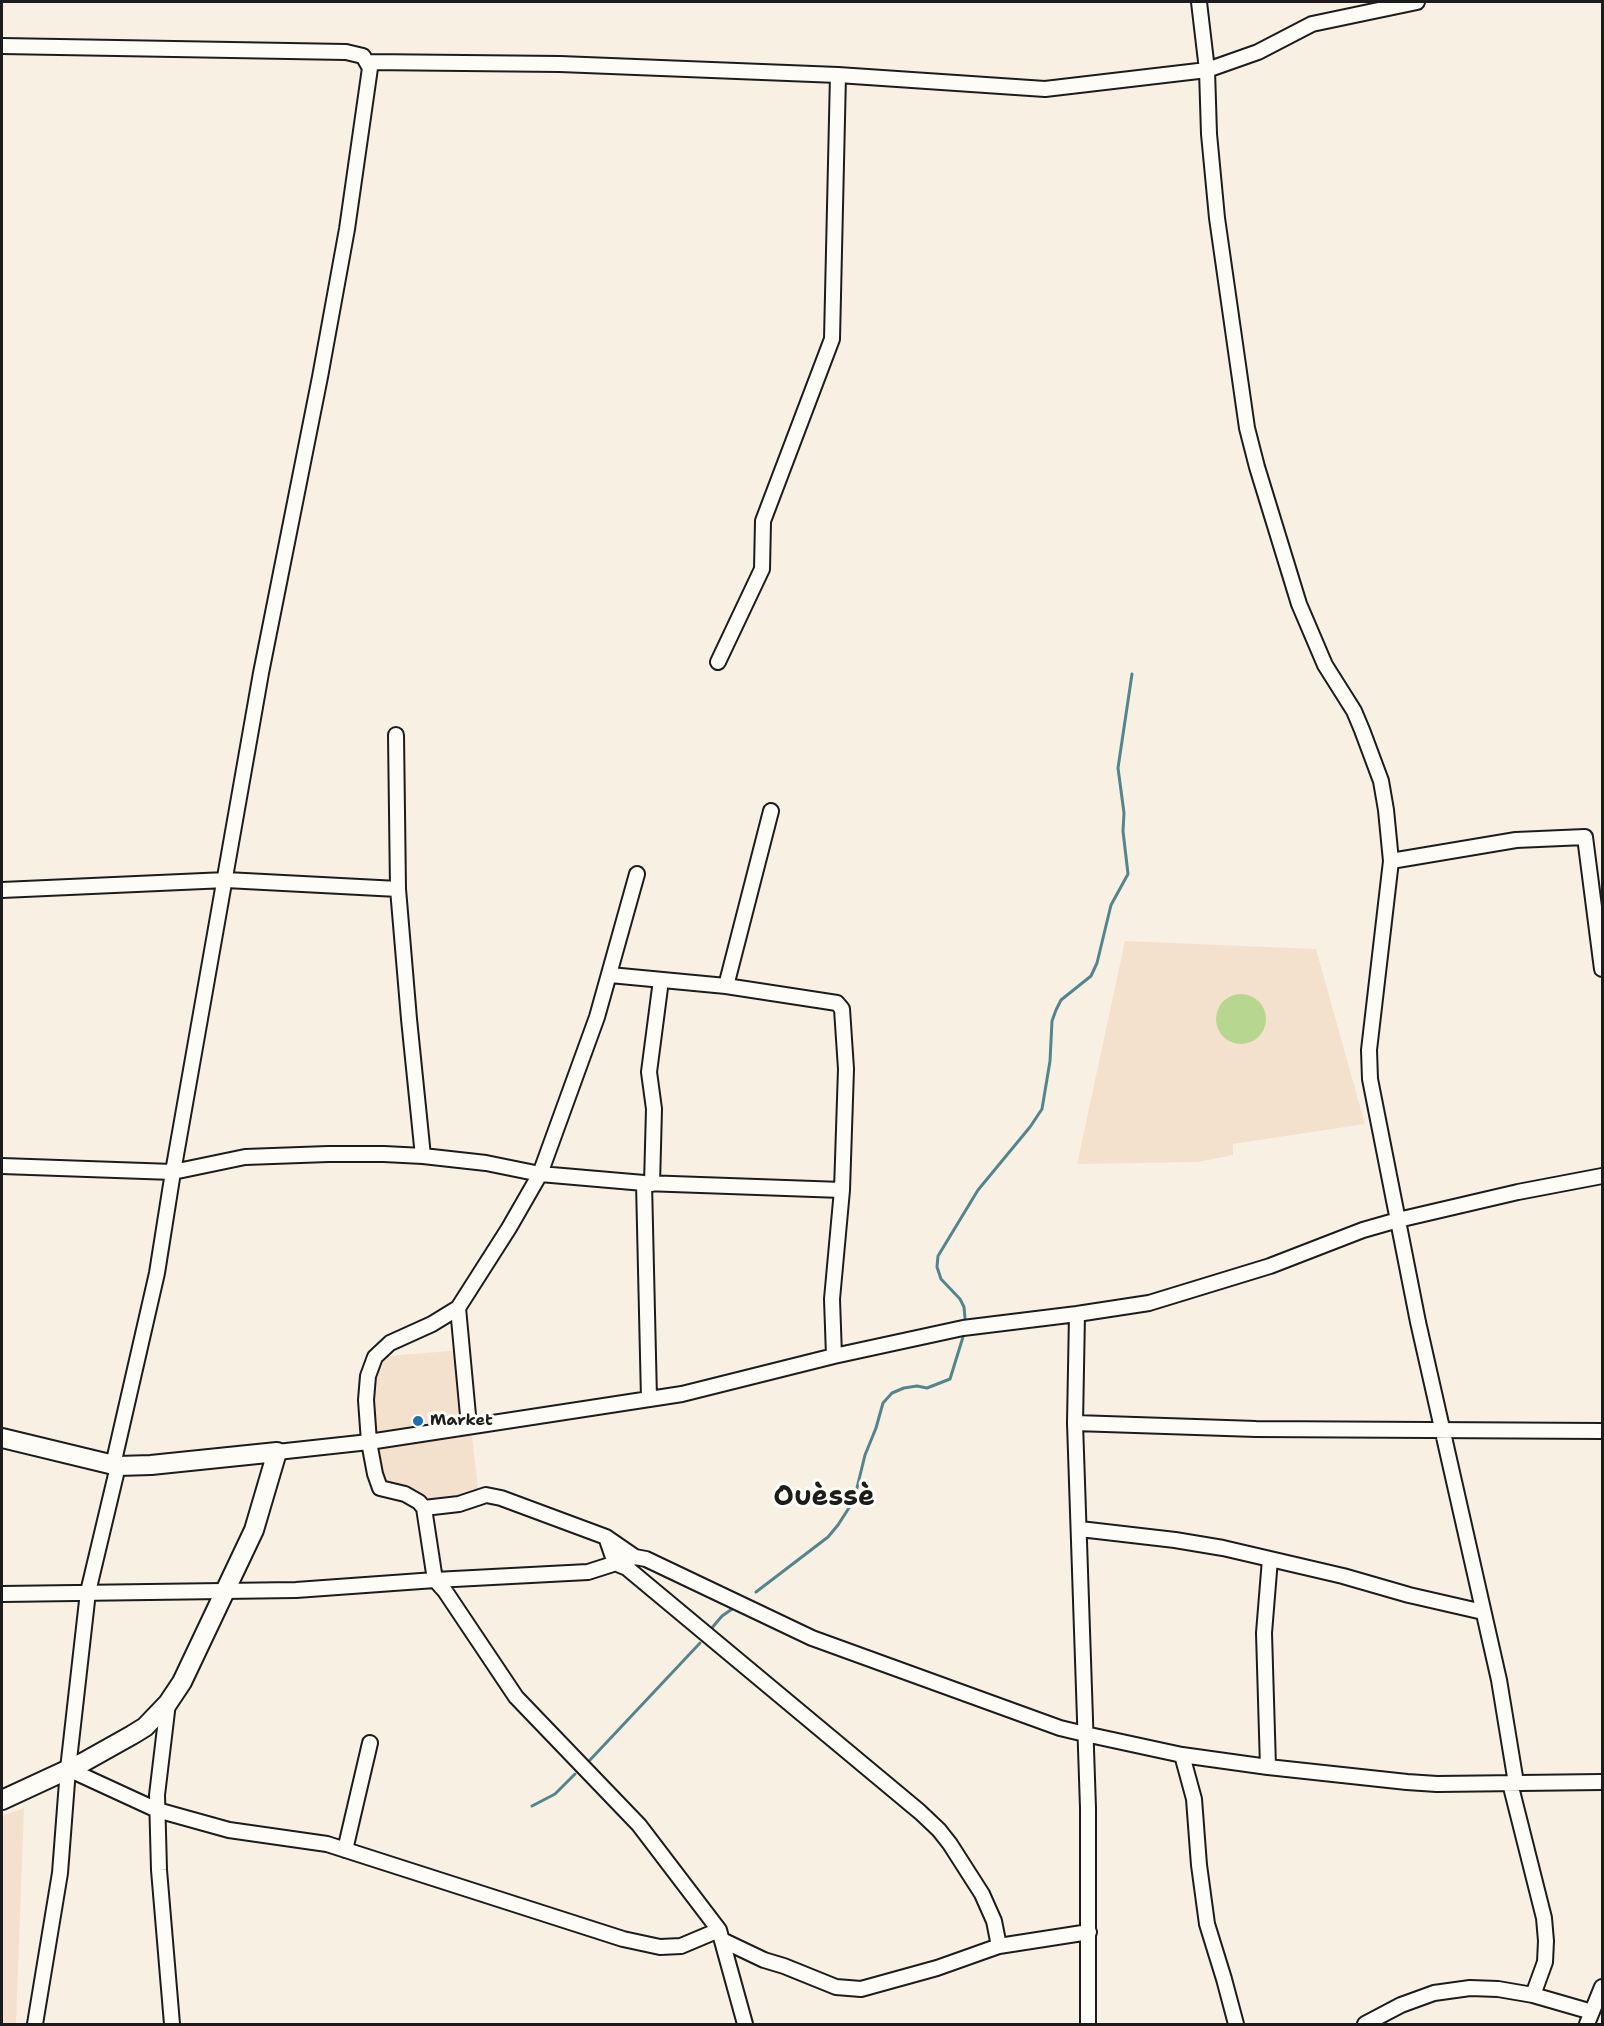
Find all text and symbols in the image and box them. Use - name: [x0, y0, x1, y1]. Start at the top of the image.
- place label: Market: [430, 1411, 493, 1431]
- marker: Market: [411, 1414, 425, 1428]
- district label: Ouèssè: [773, 1481, 875, 1515]

